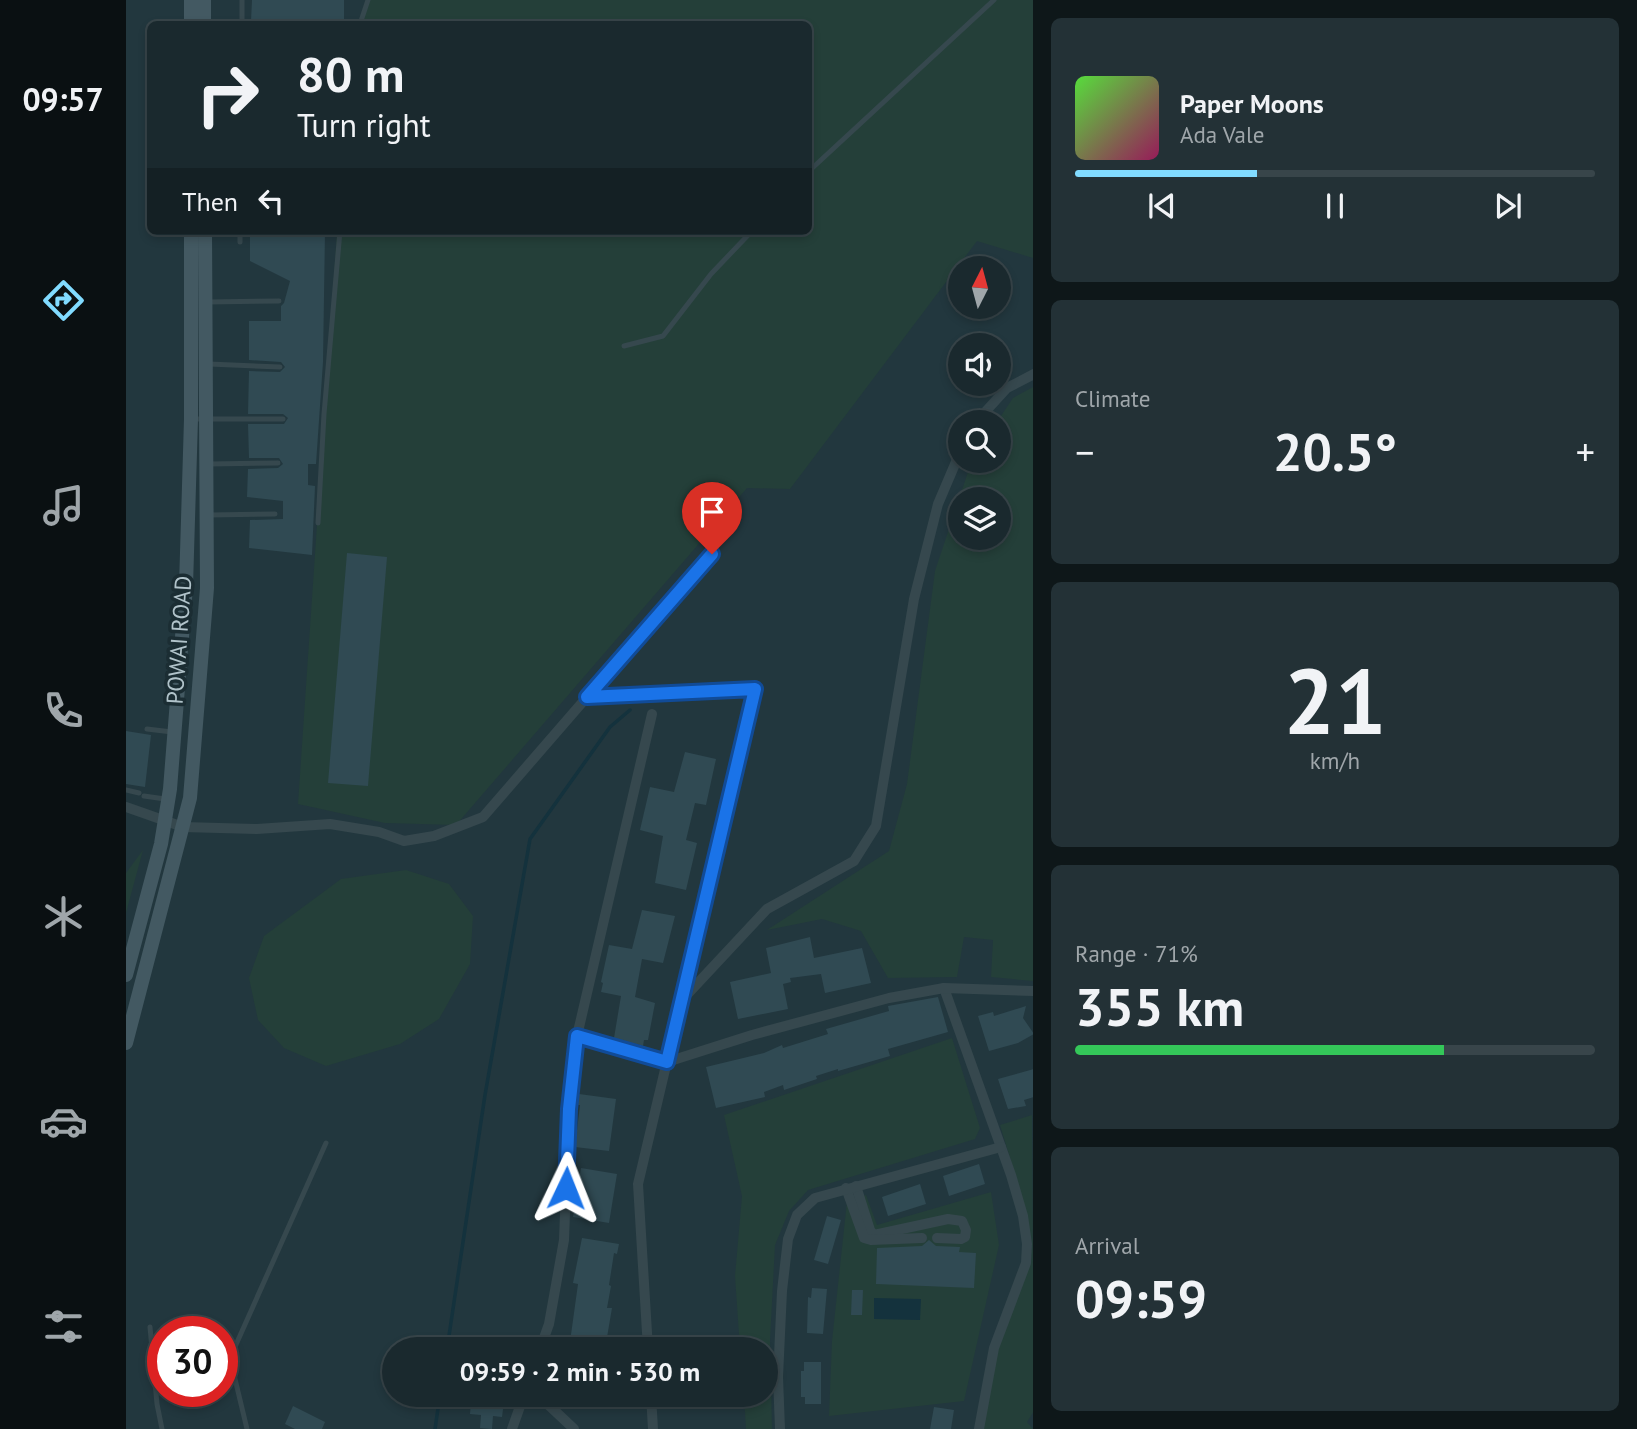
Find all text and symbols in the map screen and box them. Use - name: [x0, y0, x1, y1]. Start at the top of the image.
- text: 80 m: [297, 42, 404, 106]
- icon: right: [182, 49, 273, 140]
- text: 09:57: [22, 78, 104, 120]
- text: Paper Moons: [1180, 87, 1324, 120]
- text: Turn right: [297, 104, 431, 146]
- text: Ada Vale: [1180, 120, 1264, 149]
- icon: left: [252, 182, 290, 220]
- text: Then: [182, 185, 238, 218]
- icon: previous: [1143, 187, 1181, 225]
- icon: pause: [1316, 187, 1354, 225]
- icon: next: [1489, 187, 1527, 225]
- north arrow: [948, 256, 1012, 318]
- map controls: [948, 256, 1011, 550]
- icon: directions: [39, 276, 88, 325]
- button: sound: [948, 333, 1011, 396]
- text: Climate: [1075, 384, 1150, 413]
- button: search: [948, 410, 1011, 473]
- text: 20.5°: [1273, 418, 1397, 485]
- text: −: [1075, 427, 1094, 476]
- text: +: [1576, 427, 1595, 476]
- icon: music: [39, 481, 88, 530]
- pin: [682, 482, 742, 554]
- button: layers: [948, 487, 1011, 550]
- icon: arrive: [693, 493, 731, 531]
- street label: POWAI ROAD: [160, 575, 197, 705]
- text: 21: [1283, 641, 1387, 759]
- icon: phone: [39, 686, 88, 735]
- text: km/h: [1310, 746, 1360, 775]
- icon: climate: [39, 892, 88, 941]
- text: Range · 71%: [1075, 939, 1198, 968]
- text: 355 km: [1075, 973, 1244, 1040]
- icon: car: [39, 1097, 88, 1146]
- position arrow: [529, 1151, 603, 1225]
- text: Arrival: [1075, 1231, 1139, 1260]
- text: 09:59: [1075, 1265, 1207, 1332]
- icon: filters: [39, 1302, 88, 1351]
- speed limit sign: 30: [147, 1316, 238, 1407]
- text: 09:59 · 2 min · 530 m: [460, 1355, 700, 1388]

